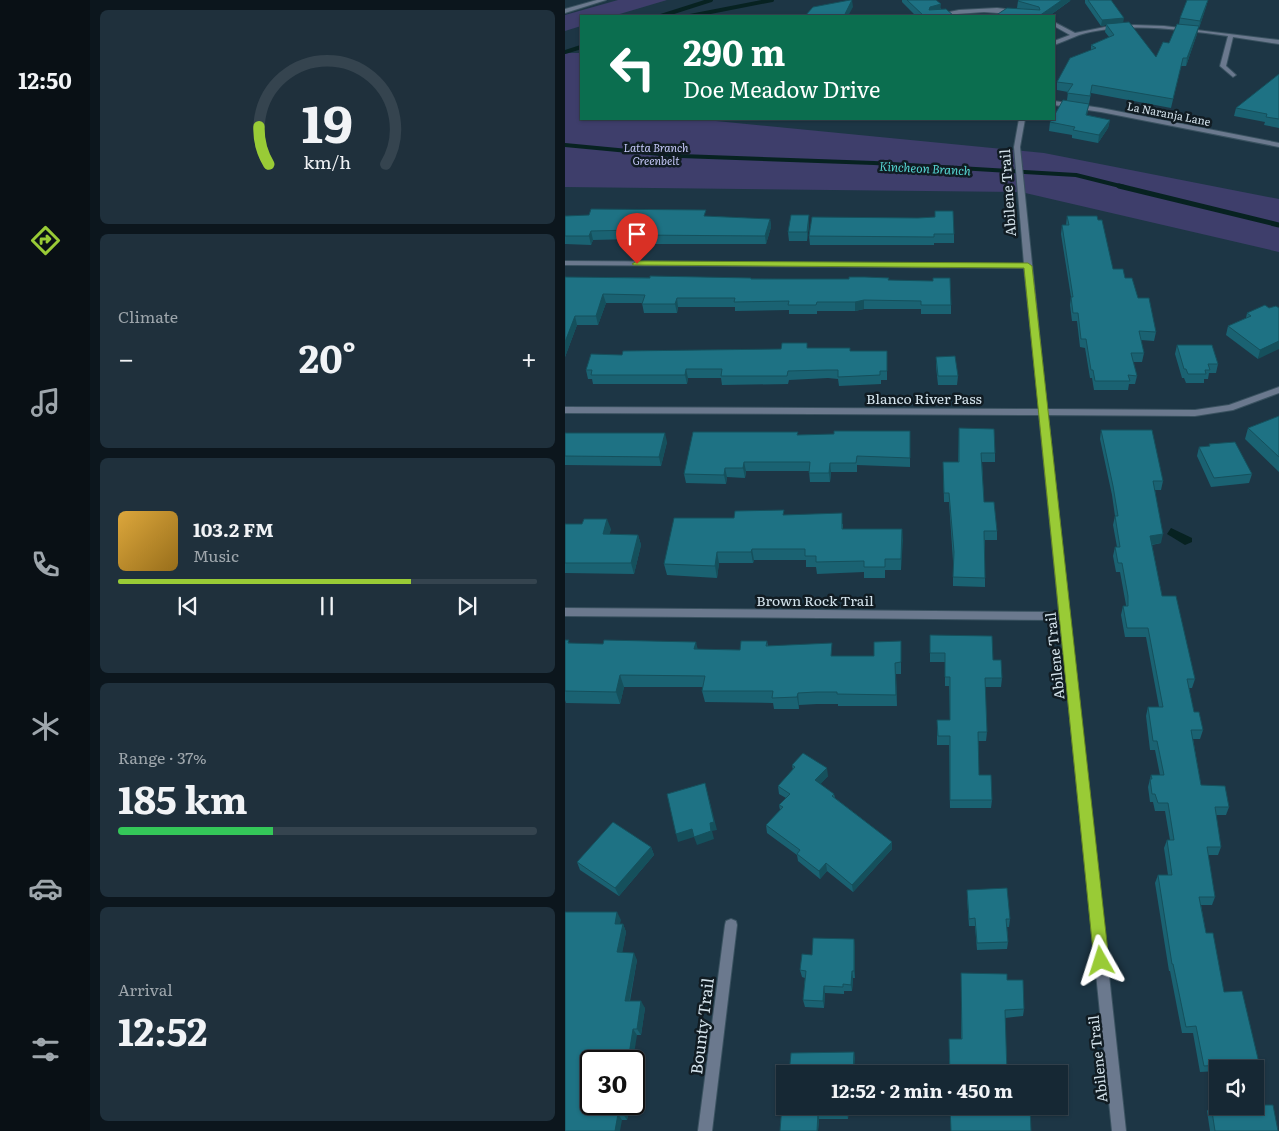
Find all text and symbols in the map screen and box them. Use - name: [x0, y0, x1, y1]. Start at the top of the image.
- text: 290 m: [683, 25, 785, 77]
- icon: left: [600, 35, 665, 100]
- text: 12:50: [18, 63, 72, 96]
- text: Doe Meadow Drive: [683, 72, 880, 105]
- text: 19: [302, 82, 353, 159]
- street label: La Naranja Lane: [1126, 97, 1212, 129]
- park label: Latta Branch Greenbelt: [624, 139, 689, 168]
- text: km/h: [304, 148, 351, 175]
- street label: Abilene Trail: [994, 148, 1020, 237]
- water label: Kincheon Branch: [879, 157, 971, 179]
- pin: [616, 213, 658, 264]
- icon: arrive: [623, 220, 651, 248]
- icon: directions: [28, 223, 63, 258]
- text: Climate: [118, 304, 178, 328]
- text: 20°: [299, 328, 356, 385]
- text: −: [118, 336, 134, 378]
- text: +: [521, 336, 537, 378]
- icon: music: [28, 385, 63, 420]
- street label: Blanco River Pass: [866, 388, 982, 408]
- text: 103.2 FM: [193, 515, 274, 543]
- text: Music: [193, 543, 239, 567]
- icon: phone: [28, 547, 63, 582]
- street label: Brown Rock Trail: [756, 590, 874, 610]
- icon: previous: [174, 592, 202, 620]
- icon: pause: [313, 592, 341, 620]
- icon: next: [453, 592, 481, 620]
- street label: Abilene Trail: [1039, 611, 1069, 701]
- icon: climate: [28, 709, 63, 744]
- text: Range · 37%: [118, 745, 207, 769]
- text: 185 km: [118, 769, 248, 826]
- icon: car: [28, 871, 63, 906]
- position arrow: [1074, 934, 1126, 986]
- street label: Bounty Trail: [683, 976, 719, 1076]
- text: Arrival: [118, 977, 173, 1001]
- text: 12:52: [118, 1001, 207, 1058]
- street label: Abilene Trail: [1082, 1014, 1112, 1104]
- icon: filters: [28, 1032, 63, 1067]
- speed limit sign: 30: [580, 1050, 645, 1115]
- map controls: [1209, 1060, 1264, 1115]
- button: sound: [1209, 1060, 1264, 1115]
- text: 12:52 · 2 min · 450 m: [831, 1076, 1013, 1104]

